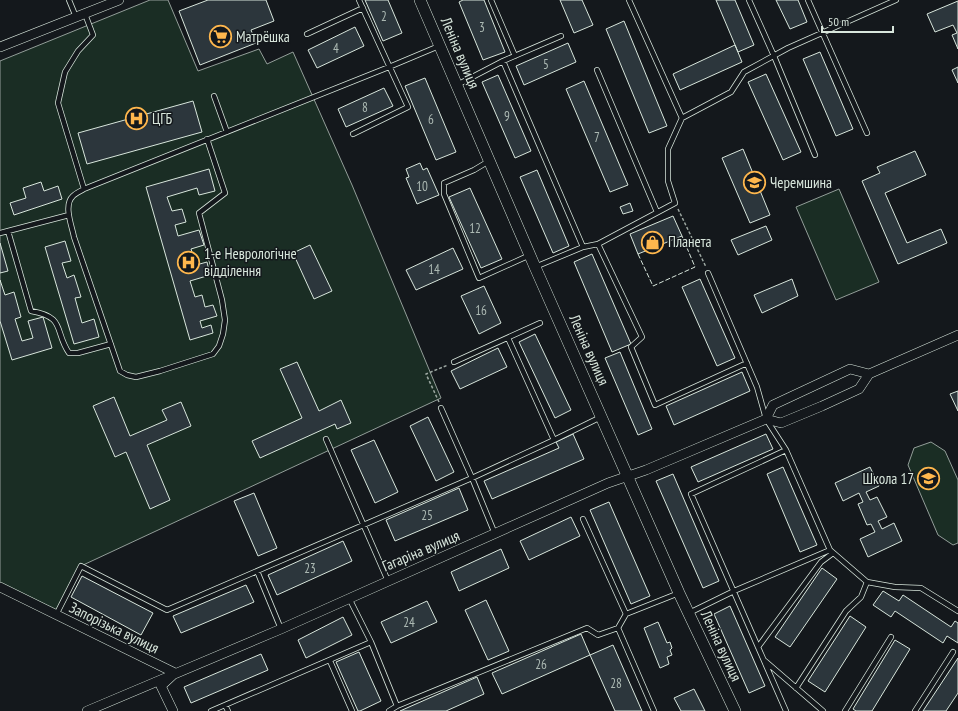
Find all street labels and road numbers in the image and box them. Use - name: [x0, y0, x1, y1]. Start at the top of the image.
- street label: Леніна вулиця: [437, 13, 484, 92]
- street label: Леніна вулиця: [565, 310, 614, 388]
- street label: Гагаріна вулиця: [379, 526, 463, 575]
- street label: Запорізька вулиця: [66, 598, 162, 658]
- street label: Леніна вулиця: [696, 607, 746, 684]

